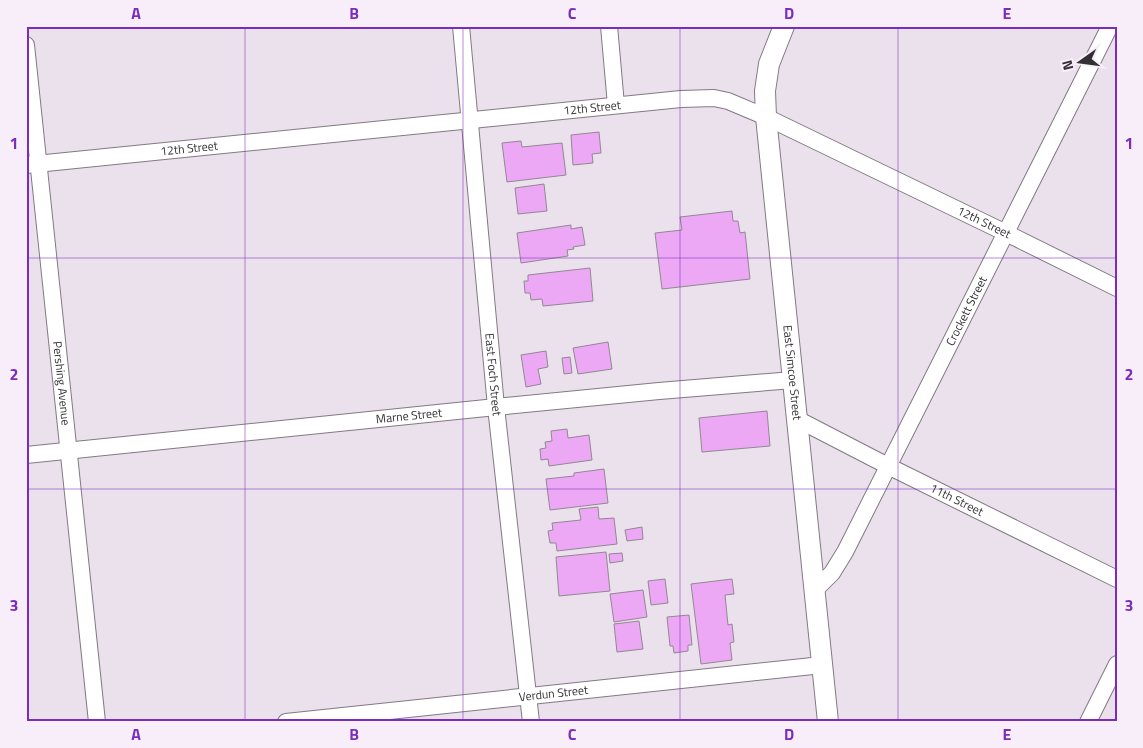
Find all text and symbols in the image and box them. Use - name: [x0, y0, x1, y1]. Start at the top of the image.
- text: A: [131, 1, 141, 25]
- text: B: [349, 1, 359, 25]
- text: C: [568, 1, 577, 25]
- text: D: [784, 1, 794, 25]
- text: E: [1003, 1, 1012, 25]
- north arrow: [1056, 38, 1106, 88]
- text: N: [1056, 58, 1078, 73]
- street label: 12th Street: [562, 95, 623, 120]
- text: 1: [10, 131, 18, 155]
- text: 1: [1125, 131, 1133, 155]
- street label: 12th Street: [159, 136, 220, 160]
- street label: 12th Street: [954, 201, 1015, 243]
- street label: Crockett Street: [940, 272, 992, 349]
- street label: East Simcoe Street: [778, 324, 807, 422]
- street label: East Foch Street: [480, 332, 507, 418]
- street label: Pershing Avenue: [48, 340, 76, 426]
- text: 2: [10, 362, 18, 386]
- text: 2: [1125, 362, 1133, 386]
- street label: Marne Street: [375, 402, 444, 428]
- street label: 11th Street: [927, 478, 988, 521]
- text: 3: [10, 593, 18, 617]
- text: 3: [1125, 593, 1133, 617]
- street label: Verdun Street: [518, 680, 590, 706]
- text: A: [131, 722, 141, 746]
- text: B: [349, 722, 359, 746]
- text: C: [568, 722, 577, 746]
- text: D: [784, 722, 794, 746]
- text: E: [1003, 722, 1012, 746]

